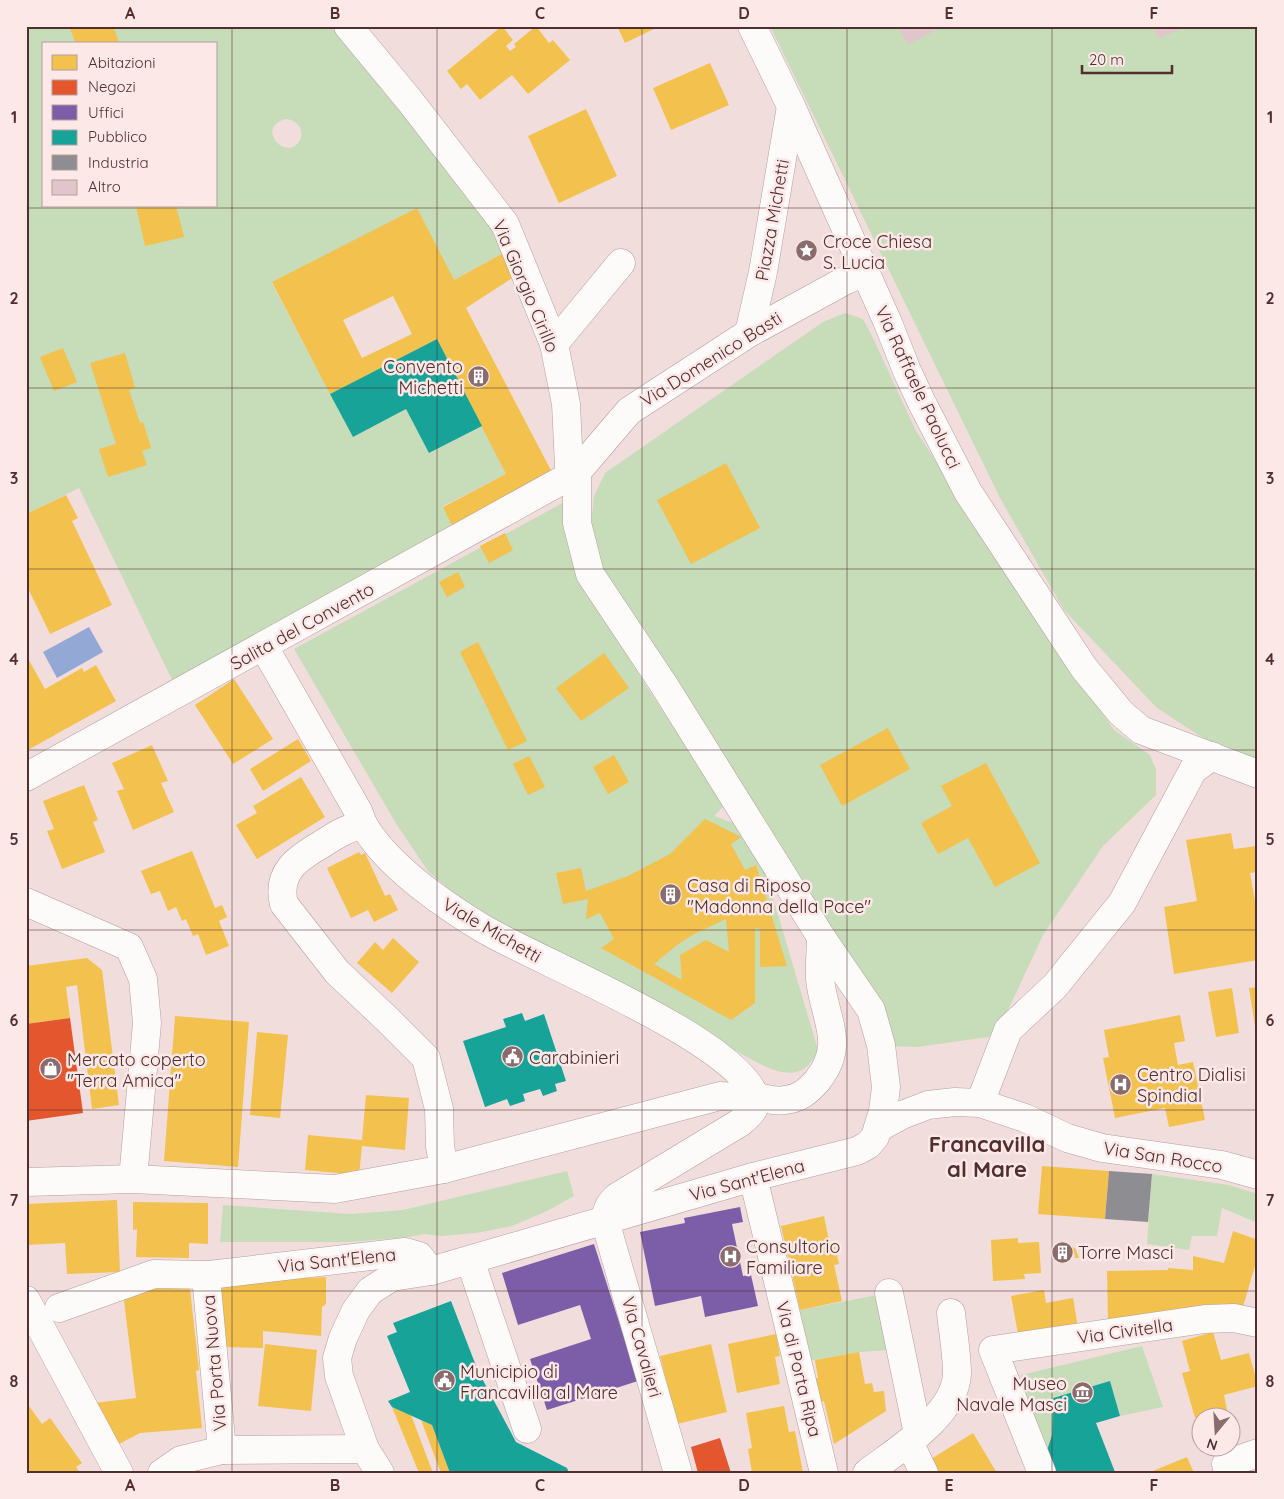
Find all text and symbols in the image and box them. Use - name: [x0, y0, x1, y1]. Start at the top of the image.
- text: A: [125, 3, 136, 23]
- text: B: [330, 3, 340, 23]
- text: C: [535, 3, 545, 23]
- text: D: [738, 3, 750, 23]
- text: E: [944, 3, 954, 23]
- text: F: [1150, 3, 1159, 23]
- legend: [42, 42, 218, 208]
- scale bar: [1082, 42, 1172, 74]
- text: 20 m: [1089, 50, 1124, 69]
- text: Abitazioni: [88, 53, 156, 72]
- text: Negozi: [88, 77, 136, 96]
- text: Uffici: [88, 103, 124, 122]
- text: 1: [11, 107, 17, 127]
- text: 1: [1267, 107, 1273, 127]
- text: Pubblico: [88, 127, 147, 146]
- text: Industria: [88, 153, 148, 172]
- street label: Piazza Michetti: [750, 157, 794, 283]
- text: Altro: [88, 177, 121, 196]
- street label: Via Giorgio Cirillo: [488, 216, 564, 356]
- place label: Croce Chiesa S. Lucia: [823, 230, 932, 274]
- place icon: Croce Chiesa S. Lucia: [795, 239, 819, 263]
- text: 2: [9, 288, 19, 308]
- text: 2: [1265, 288, 1275, 308]
- street label: Via Raffaele Paolucci: [870, 302, 966, 472]
- street label: Via Domenico Basti: [636, 306, 786, 412]
- place label: Convento Michetti: [383, 355, 463, 399]
- building icon: Convento Michetti: [467, 364, 491, 388]
- text: 3: [10, 468, 18, 488]
- text: 3: [1266, 468, 1274, 488]
- street label: Salita del Convento: [226, 577, 378, 675]
- text: 4: [9, 649, 19, 669]
- text: 4: [1265, 649, 1275, 669]
- text: 5: [9, 829, 19, 849]
- text: 5: [1265, 829, 1275, 849]
- place label: Casa di Riposo "Madonna della Pace": [687, 874, 871, 918]
- building icon: Casa di Riposo "Madonna della Pace": [659, 883, 683, 907]
- street label: Viale Michetti: [438, 892, 546, 968]
- text: 6: [10, 1010, 19, 1030]
- text: 6: [1266, 1010, 1275, 1030]
- public building icon: Carabinieri: [501, 1045, 525, 1069]
- place label: Carabinieri: [529, 1046, 619, 1069]
- place label: Mercato coperto "Terra Amica": [67, 1048, 206, 1092]
- shop icon: Mercato coperto "Terra Amica": [39, 1057, 63, 1081]
- place label: Centro Dialisi Spindial: [1137, 1063, 1246, 1107]
- hospital icon: Centro Dialisi Spindial: [1109, 1072, 1133, 1096]
- district label: Francavilla al Mare: [929, 1130, 1045, 1183]
- street label: Via San Rocco: [1102, 1136, 1224, 1178]
- street label: Via Sant'Elena: [687, 1154, 807, 1206]
- text: 7: [10, 1190, 19, 1210]
- text: 7: [1266, 1190, 1275, 1210]
- place label: Consultorio Familiare: [746, 1235, 840, 1279]
- building icon: Torre Masci: [1050, 1240, 1074, 1264]
- place label: Torre Masci: [1078, 1241, 1174, 1264]
- street label: Via Sant'Elena: [277, 1242, 397, 1278]
- hospital icon: Consultorio Familiare: [718, 1244, 742, 1268]
- street label: Via Porta Nuova: [197, 1294, 231, 1432]
- street label: Via Cavalieri: [617, 1294, 667, 1400]
- street label: Via di Porta Ripa: [771, 1299, 827, 1439]
- street label: Via Civitella: [1076, 1313, 1174, 1349]
- place label: Municipio di Francavilla al Mare: [460, 1360, 618, 1404]
- public building icon: Municipio di Francavilla al Mare: [432, 1369, 456, 1393]
- text: 8: [10, 1371, 19, 1391]
- text: 8: [1266, 1371, 1275, 1391]
- place label: Museo Navale Masci: [956, 1372, 1067, 1416]
- museum icon: Museo Navale Masci: [1071, 1381, 1095, 1405]
- north arrow: [1192, 1406, 1242, 1456]
- text: N: [1204, 1434, 1220, 1455]
- text: A: [125, 1475, 136, 1495]
- text: B: [330, 1475, 340, 1495]
- text: C: [535, 1475, 545, 1495]
- text: D: [738, 1475, 750, 1495]
- text: E: [944, 1475, 954, 1495]
- text: F: [1150, 1475, 1159, 1495]

